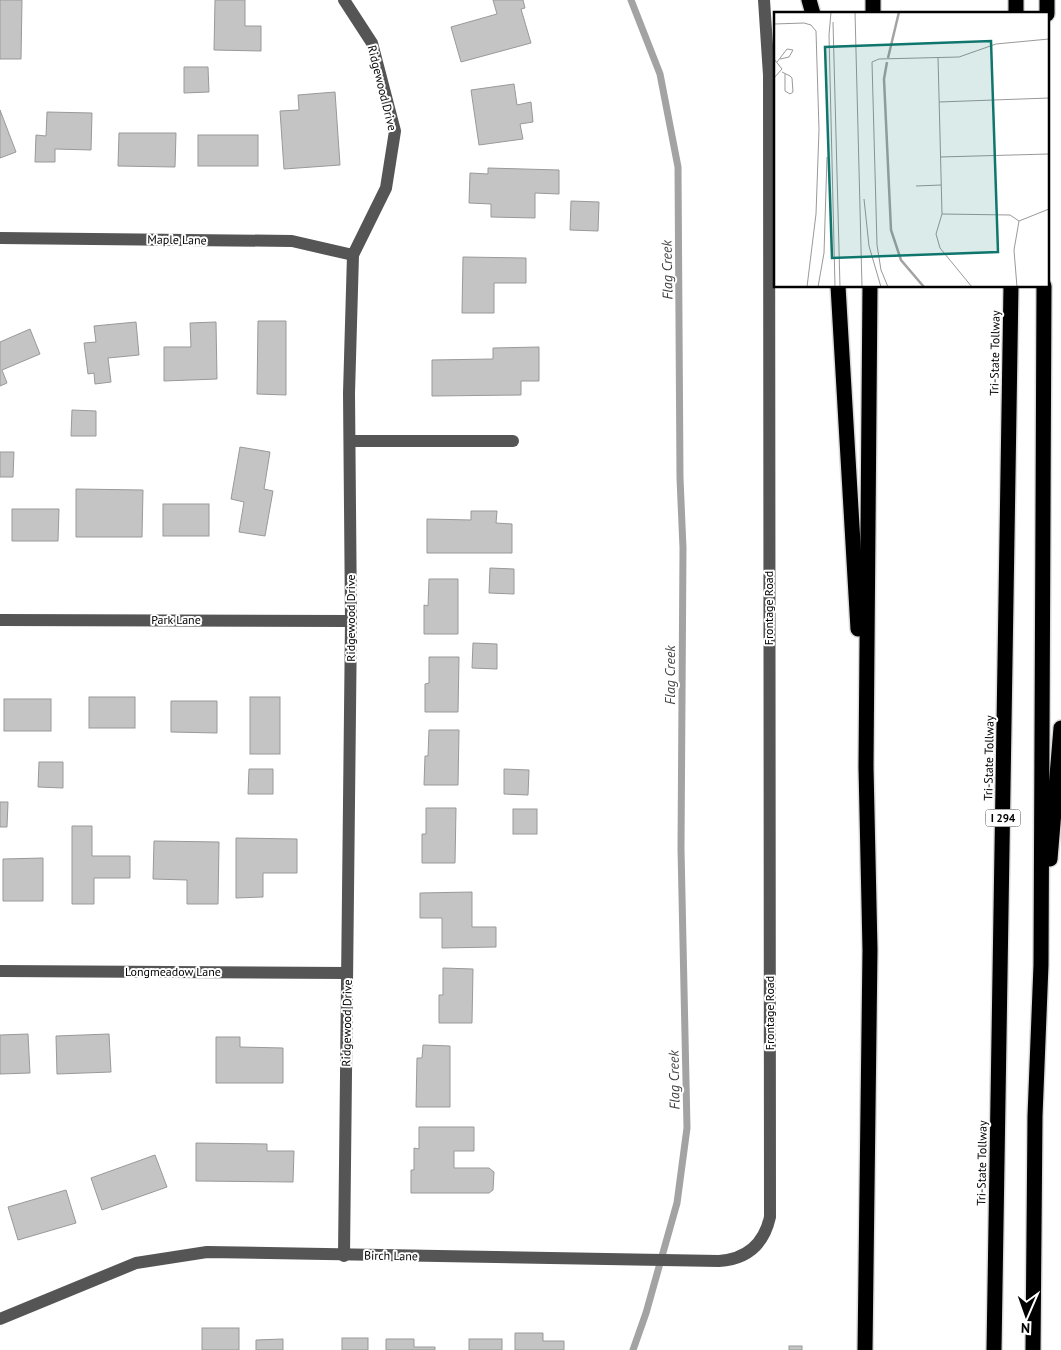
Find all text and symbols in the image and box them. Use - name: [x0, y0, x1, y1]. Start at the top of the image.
- inset map: [774, 12, 1048, 288]
- street label: Ridgewood Drive: [365, 44, 400, 132]
- street label: Maple Lane: [147, 231, 207, 248]
- water label: Flag Creek: [657, 239, 677, 300]
- street label: Tri-State Tollway: [986, 310, 1003, 396]
- street label: Frontage Road: [761, 571, 776, 645]
- street label: Ridgewood Drive: [343, 574, 358, 662]
- street label: Park Lane: [151, 612, 201, 627]
- water label: Flag Creek: [661, 645, 679, 705]
- street label: Tri-State Tollway: [980, 715, 997, 801]
- road number: I 294: [986, 810, 1020, 826]
- street label: Longmeadow Lane: [125, 964, 221, 979]
- street label: Frontage Road: [762, 976, 777, 1050]
- street label: Ridgewood Drive: [338, 979, 355, 1067]
- water label: Flag Creek: [664, 1049, 684, 1110]
- street label: Tri-State Tollway: [973, 1120, 990, 1206]
- street label: Birch Lane: [364, 1248, 418, 1263]
- north arrow: [1001, 1290, 1051, 1340]
- text: N: [1021, 1319, 1030, 1337]

